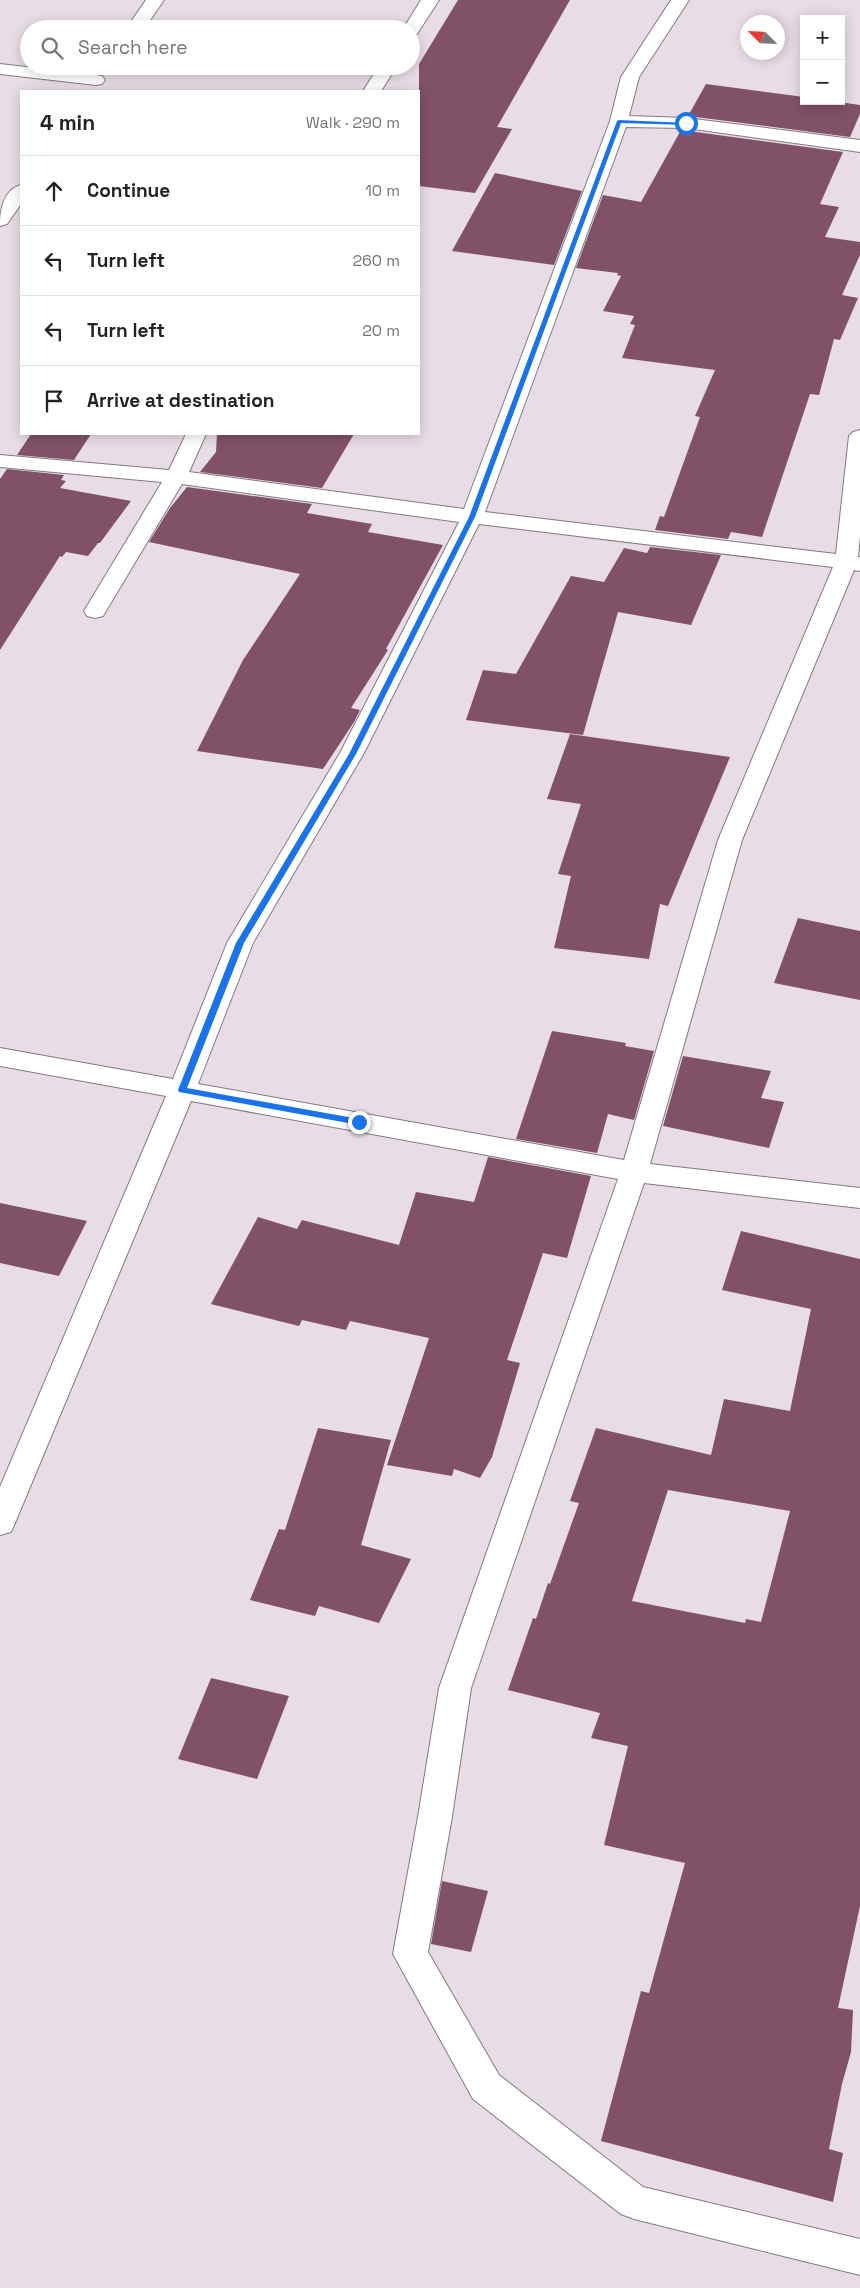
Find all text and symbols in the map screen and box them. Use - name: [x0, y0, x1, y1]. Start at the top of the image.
- north arrow: [740, 15, 785, 60]
- map controls: [800, 15, 845, 105]
- button: +: [800, 15, 845, 60]
- search box: [20, 20, 420, 75]
- icon: search: [38, 34, 66, 62]
- text: Search here: [78, 35, 188, 60]
- button: −: [800, 60, 845, 105]
- text: 4 min: [40, 109, 95, 136]
- text: Walk · 290 m: [306, 112, 400, 133]
- route start: [675, 112, 698, 135]
- icon: ahead: [40, 177, 68, 205]
- text: Continue: [87, 178, 170, 203]
- text: 10 m: [365, 180, 400, 201]
- icon: left: [40, 247, 68, 275]
- text: Turn left: [87, 248, 165, 273]
- text: 260 m: [352, 250, 400, 271]
- icon: left: [40, 317, 68, 345]
- text: Turn left: [87, 318, 165, 343]
- text: 20 m: [362, 320, 400, 341]
- icon: arrive: [40, 387, 68, 415]
- text: Arrive at destination: [87, 388, 275, 413]
- route end: [348, 1111, 371, 1134]

